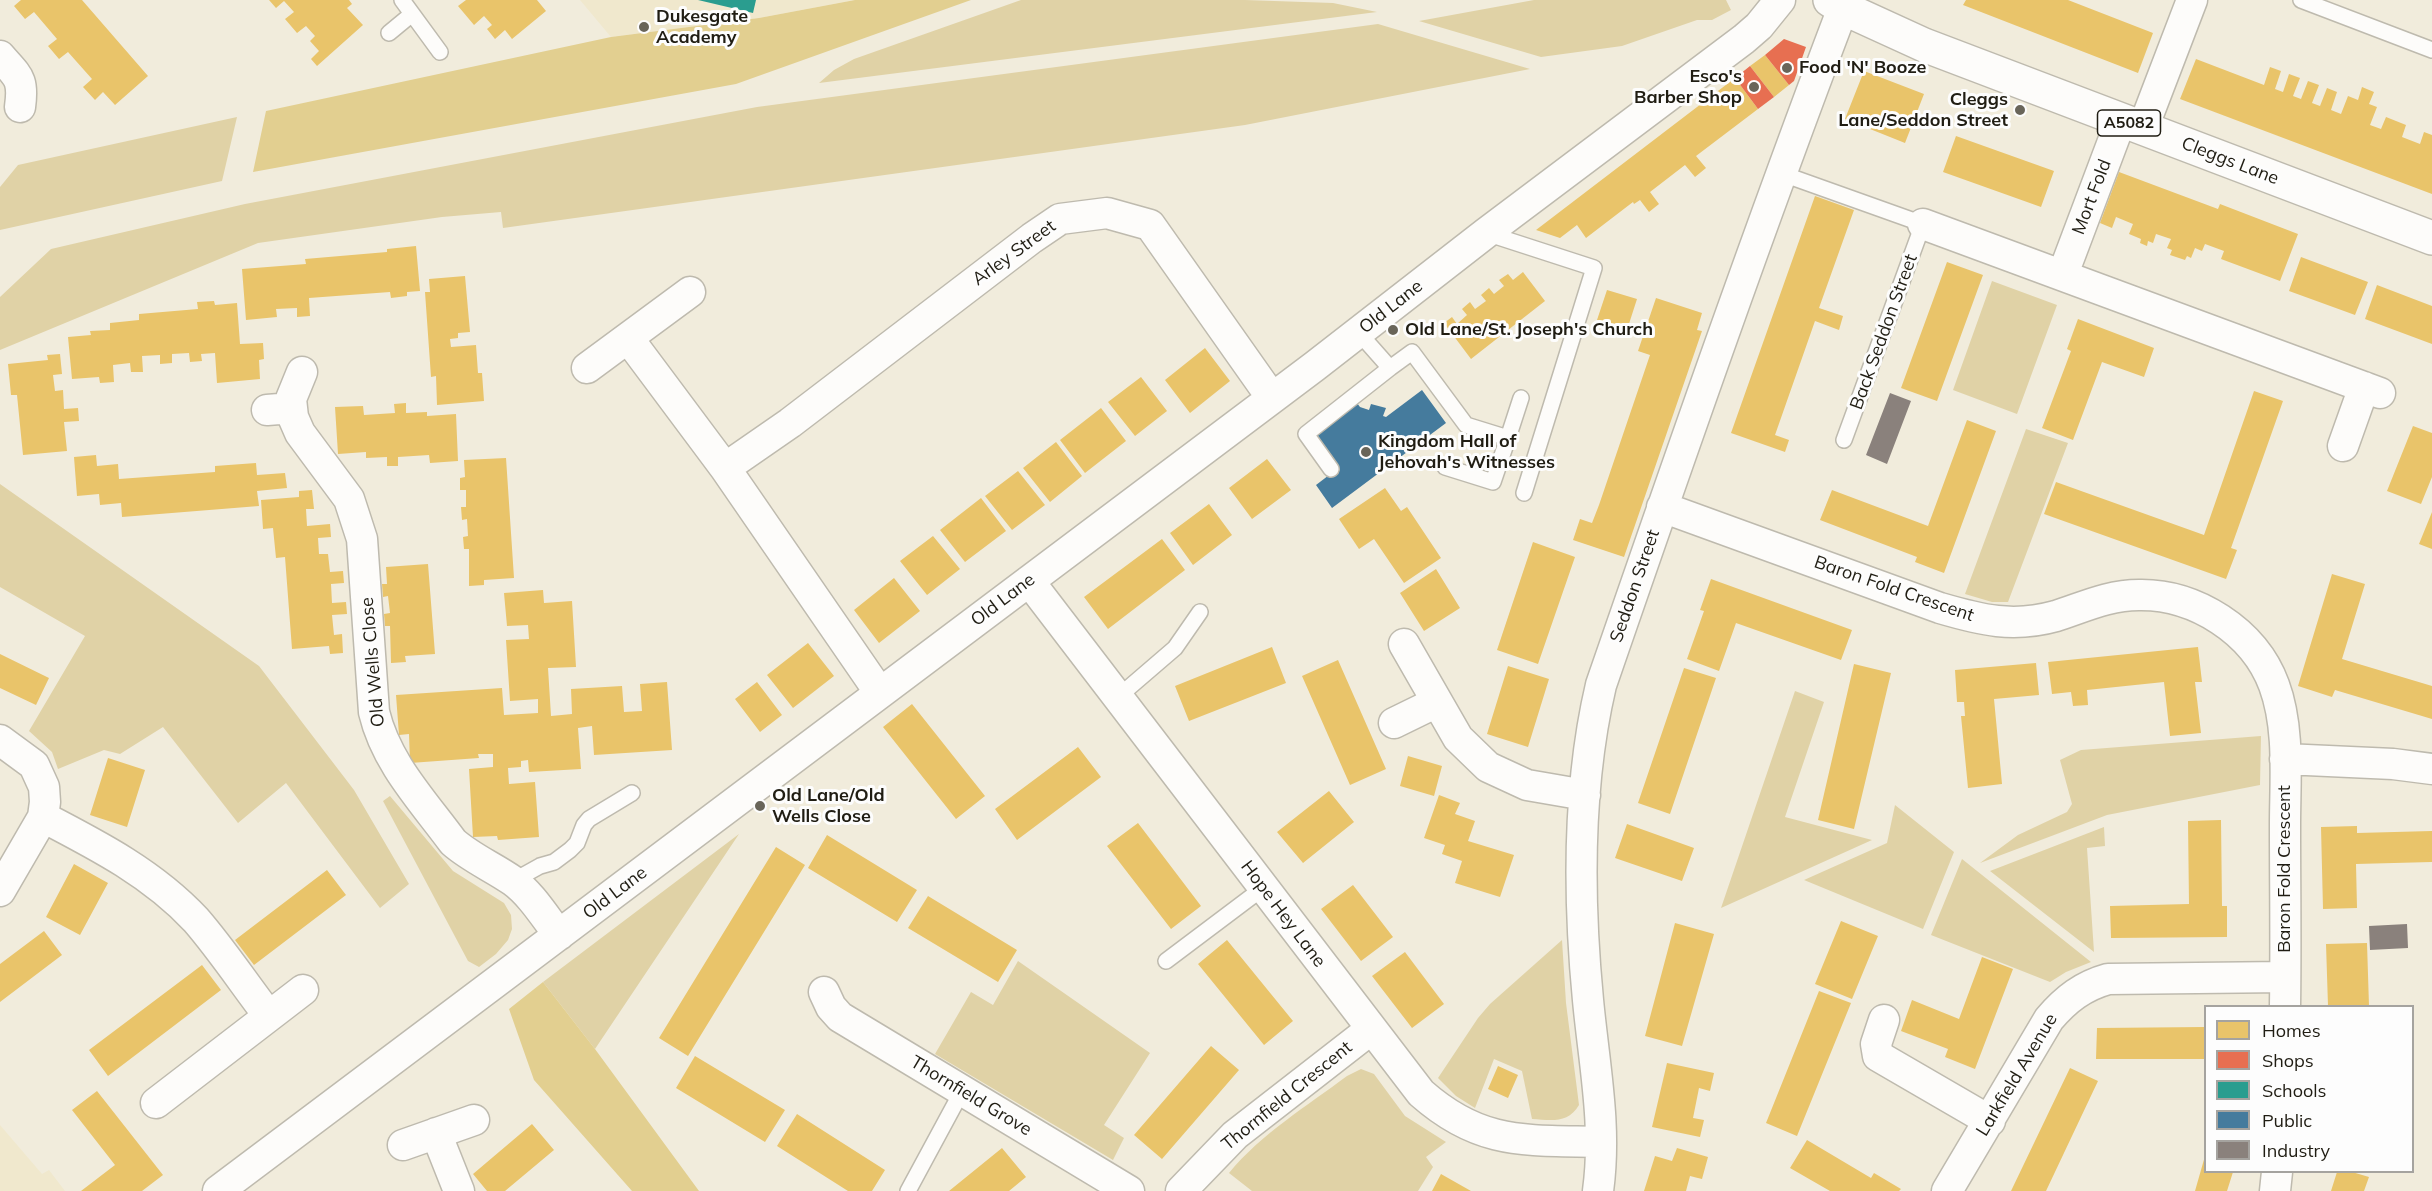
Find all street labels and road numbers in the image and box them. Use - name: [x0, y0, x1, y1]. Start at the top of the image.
- road number: A5082: [2098, 110, 2160, 136]
- street label: Cleggs Lane: [2178, 133, 2282, 189]
- street label: Mort Fold: [2068, 156, 2116, 238]
- street label: Arley Street: [968, 216, 1060, 290]
- street label: Back Seddon Street: [1846, 251, 1922, 413]
- street label: Old Lane: [1355, 276, 1427, 338]
- street label: Seddon Street: [1606, 527, 1664, 645]
- street label: Baron Fold Crescent: [1811, 551, 1977, 627]
- street label: Old Lane: [967, 569, 1039, 631]
- street label: Old Wells Close: [357, 596, 389, 728]
- street label: Baron Fold Crescent: [2274, 785, 2296, 953]
- street label: Hope Hey Lane: [1236, 856, 1330, 972]
- street label: Old Lane: [579, 862, 651, 924]
- street label: Larkfield Avenue: [1972, 1010, 2062, 1140]
- street label: Thornfield Crescent: [1217, 1037, 1357, 1155]
- street label: Thornfield Grove: [906, 1051, 1036, 1141]

